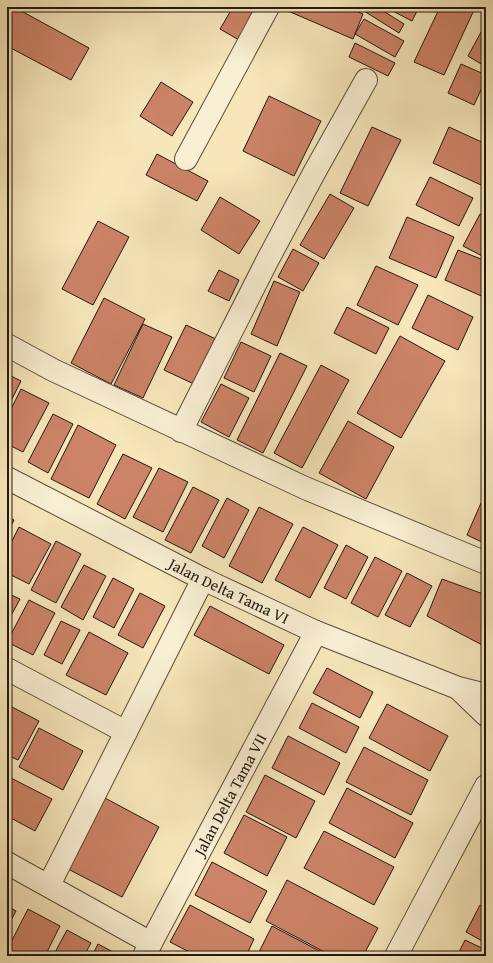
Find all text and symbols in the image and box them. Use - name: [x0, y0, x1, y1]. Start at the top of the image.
- street label: Jalan Delta Tama VI: [163, 550, 293, 630]
- street label: Jalan Delta Tama VII: [186, 729, 272, 862]

